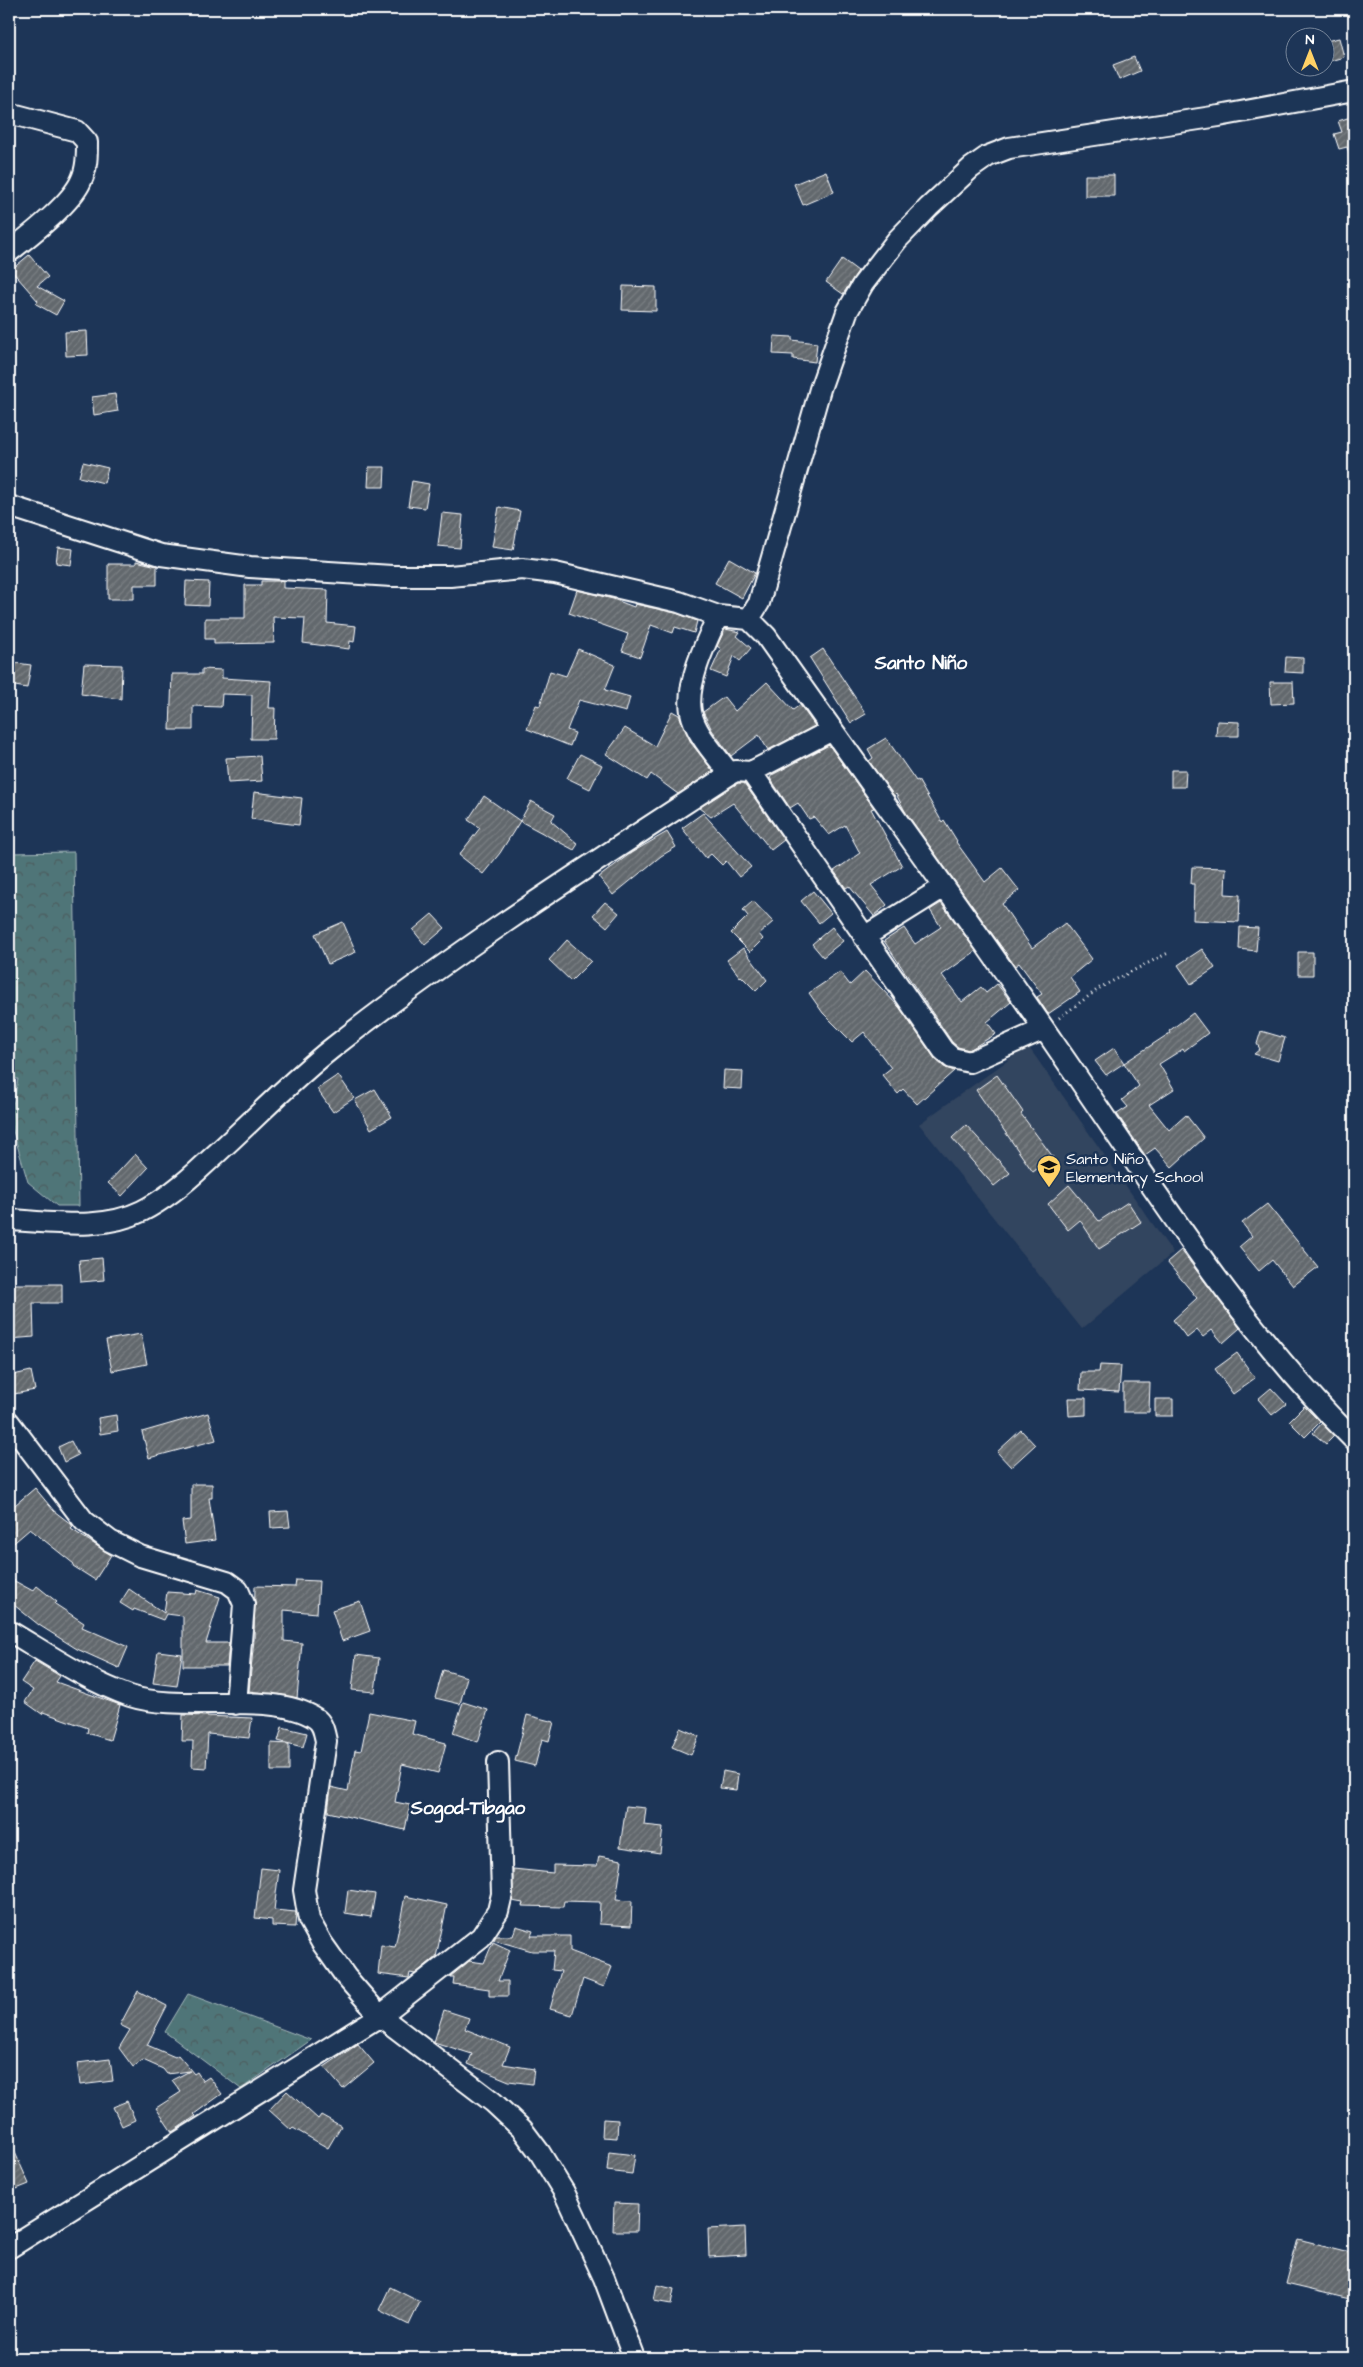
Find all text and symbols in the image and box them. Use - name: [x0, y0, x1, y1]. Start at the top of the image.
- north arrow: [1286, 28, 1336, 78]
- text: N: [1306, 30, 1315, 50]
- district label: Santo Niño: [874, 650, 967, 677]
- place label: Santo Niño Elementary School: [1066, 1148, 1203, 1189]
- school or university icon: Santo Niño Elementary School: [1036, 1154, 1062, 1188]
- district label: Sogod-Tibgao: [410, 1795, 526, 1823]

